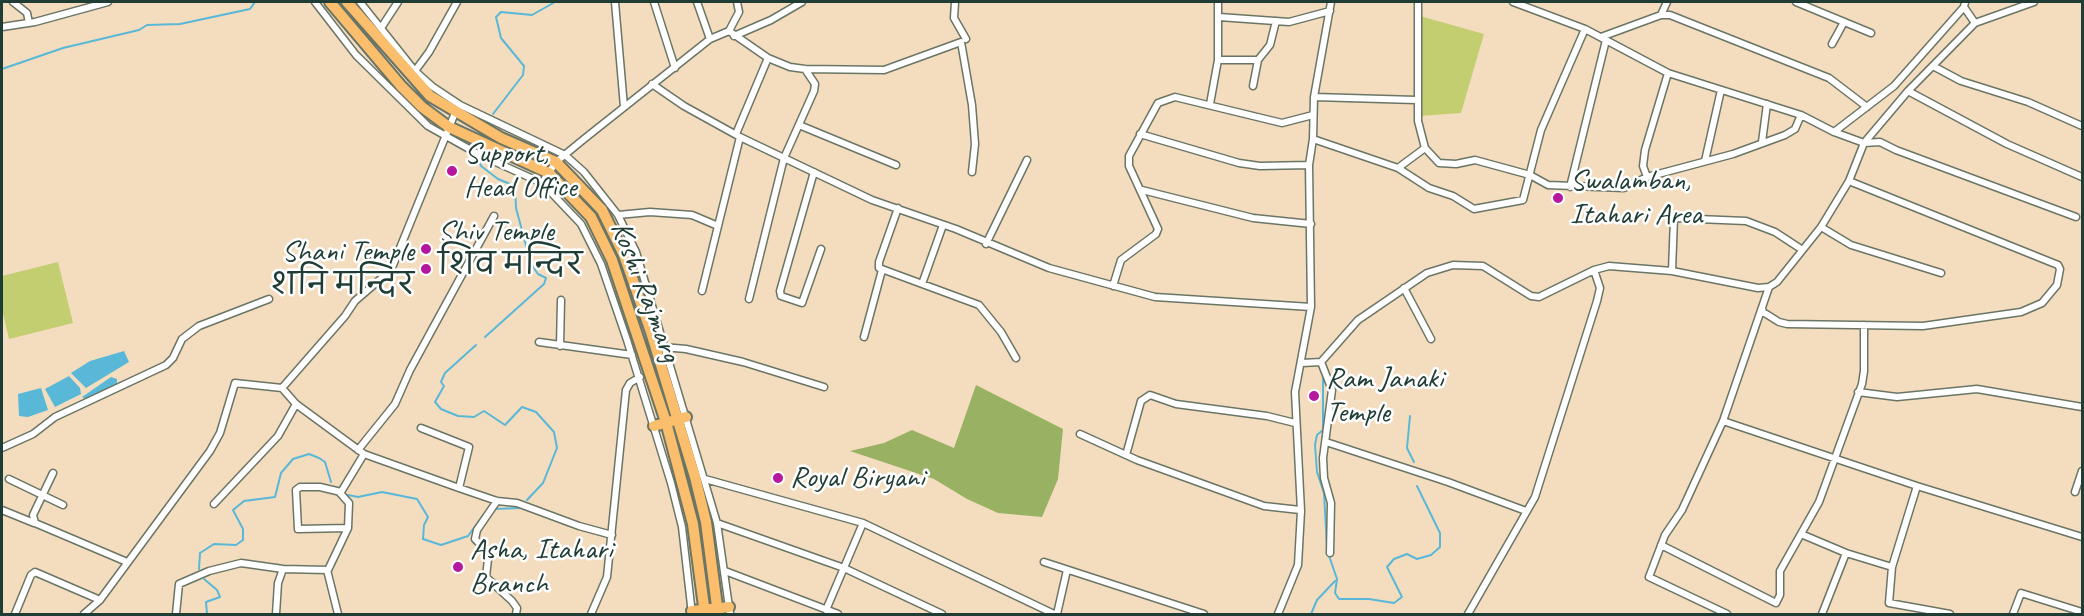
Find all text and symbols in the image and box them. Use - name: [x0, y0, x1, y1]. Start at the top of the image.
- place label: Support, Head Office: [464, 136, 577, 207]
- place label: Swalamban, Itahari Area: [1570, 163, 1702, 234]
- marker: Support, Head Office: [445, 164, 459, 178]
- marker: Swalamban, Itahari Area: [1551, 191, 1565, 205]
- place label: Shiv Temple शिव मन्दिर: [438, 214, 582, 284]
- street label: Koshi Rajmarg: [602, 217, 688, 367]
- place label: Shani Temple शनि मन्दिर: [271, 234, 414, 304]
- marker: Shiv Temple शिव मन्दिर: [419, 242, 433, 256]
- marker: Shani Temple शनि मन्दिर: [419, 262, 433, 276]
- place label: Ram Janaki Temple: [1326, 361, 1443, 431]
- marker: Ram Janaki Temple: [1307, 389, 1321, 403]
- place label: Royal Biryani: [790, 460, 924, 496]
- marker: Royal Biryani: [771, 471, 785, 485]
- place label: Asha, Itahari Branch: [470, 532, 612, 602]
- marker: Asha, Itahari Branch: [451, 560, 465, 574]

